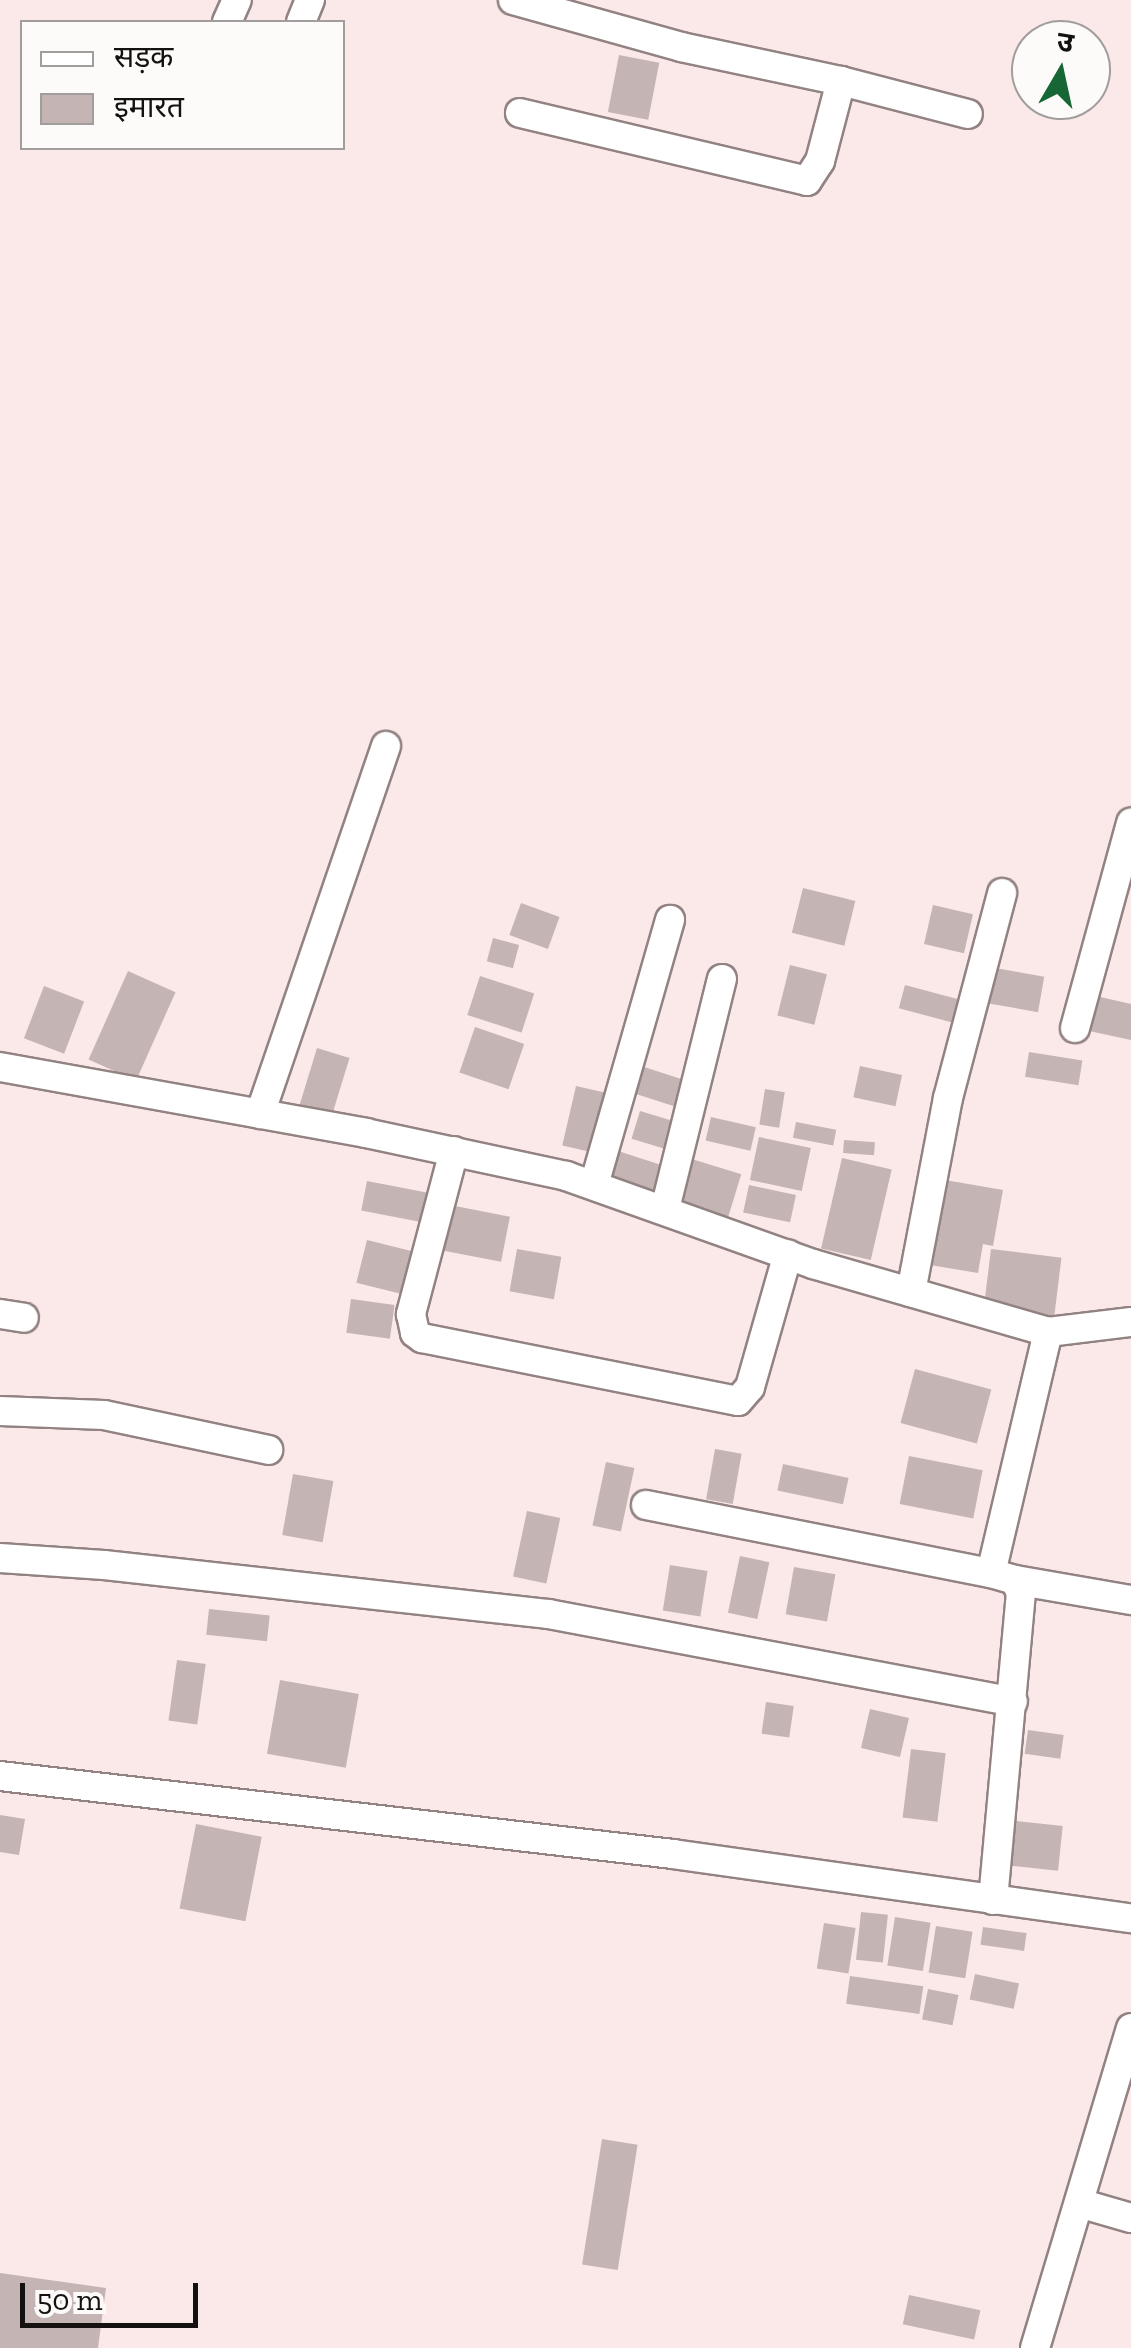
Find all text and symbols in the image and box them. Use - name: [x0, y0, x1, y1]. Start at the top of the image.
- legend: [20, 20, 345, 150]
- north arrow: [1011, 20, 1111, 120]
- text: उ: [1055, 24, 1076, 59]
- text: सड़क: [114, 39, 173, 75]
- text: इमारत: [114, 89, 184, 125]
- scale bar: [25, 2263, 202, 2325]
- text: 50 m: [37, 2282, 102, 2318]

